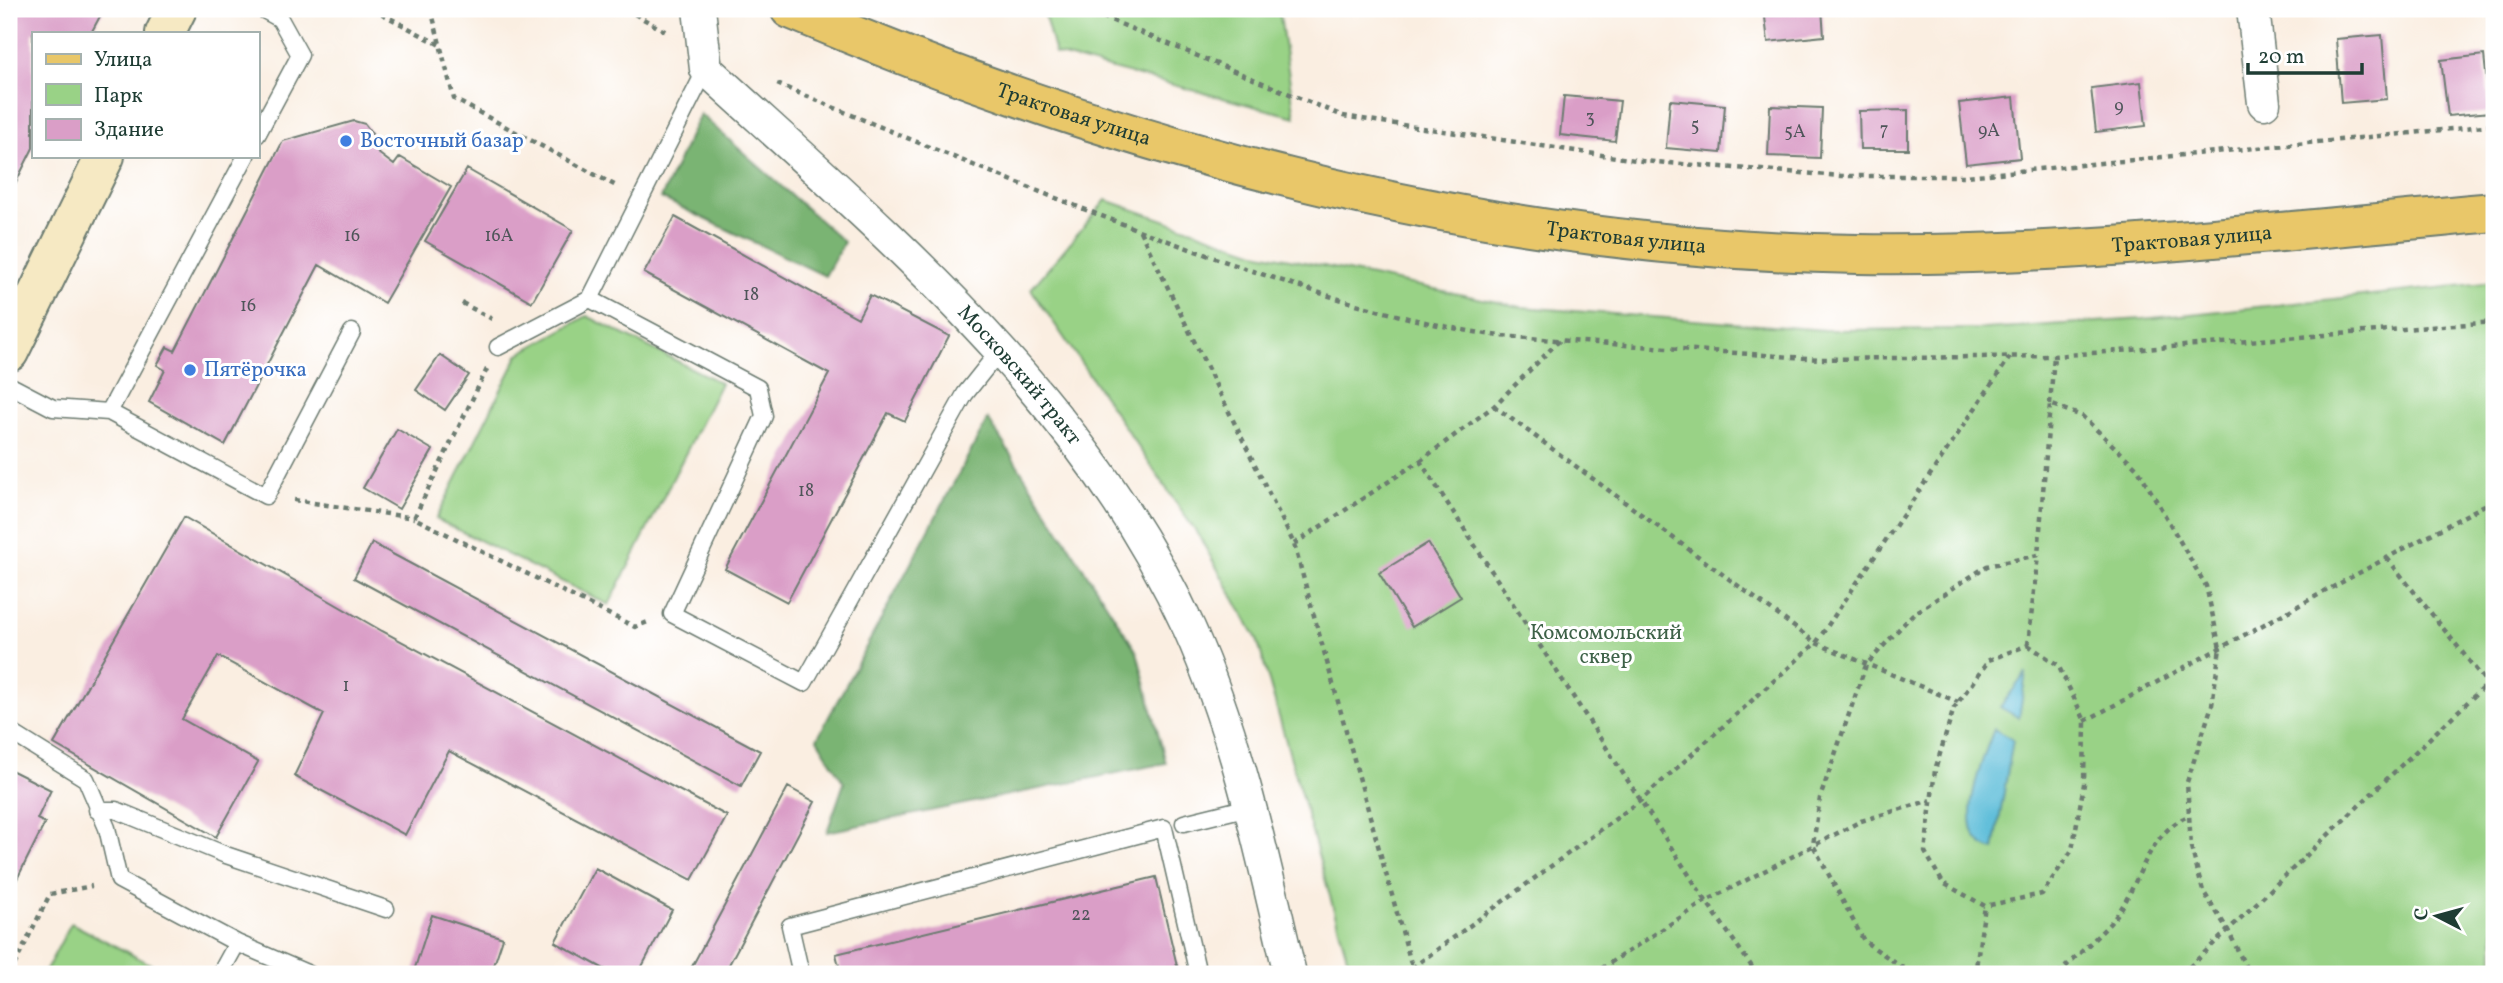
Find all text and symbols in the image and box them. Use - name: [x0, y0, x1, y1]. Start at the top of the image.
- legend: [32, 32, 259, 158]
- scale bar: [2248, 32, 2361, 76]
- text: 20 m: [2258, 43, 2304, 72]
- text: Улица: [94, 46, 152, 75]
- street label: Трактовая улица: [992, 76, 1155, 154]
- text: Парк: [94, 82, 143, 111]
- house number: 9: [2114, 95, 2124, 120]
- house number: 3: [1585, 106, 1595, 131]
- house number: 5: [1691, 114, 1699, 139]
- text: Здание: [94, 116, 164, 145]
- house number: 7: [1880, 118, 1888, 143]
- house number: 9А: [1978, 119, 2000, 144]
- house number: 5А: [1784, 120, 1806, 145]
- place label: Восточный базар: [360, 127, 524, 156]
- marker: Восточный базар: [338, 133, 354, 149]
- street label: Трактовая улица: [1544, 214, 1707, 261]
- street label: Трактовая улица: [2111, 219, 2274, 261]
- house number: 16: [344, 224, 360, 249]
- house number: 16А: [485, 224, 514, 249]
- house number: 18: [743, 283, 759, 308]
- house number: 16: [240, 294, 256, 319]
- street label: Московский тракт: [951, 299, 1088, 452]
- place label: Пятёрочка: [204, 356, 307, 385]
- marker: Пятёрочка: [182, 362, 198, 378]
- house number: 18: [798, 479, 814, 504]
- park label: Комсомольский сквер: [1530, 619, 1682, 672]
- house number: 1: [343, 674, 349, 699]
- north arrow: [2402, 881, 2472, 951]
- house number: 22: [1071, 903, 1091, 928]
- text: С: [2409, 907, 2436, 922]

